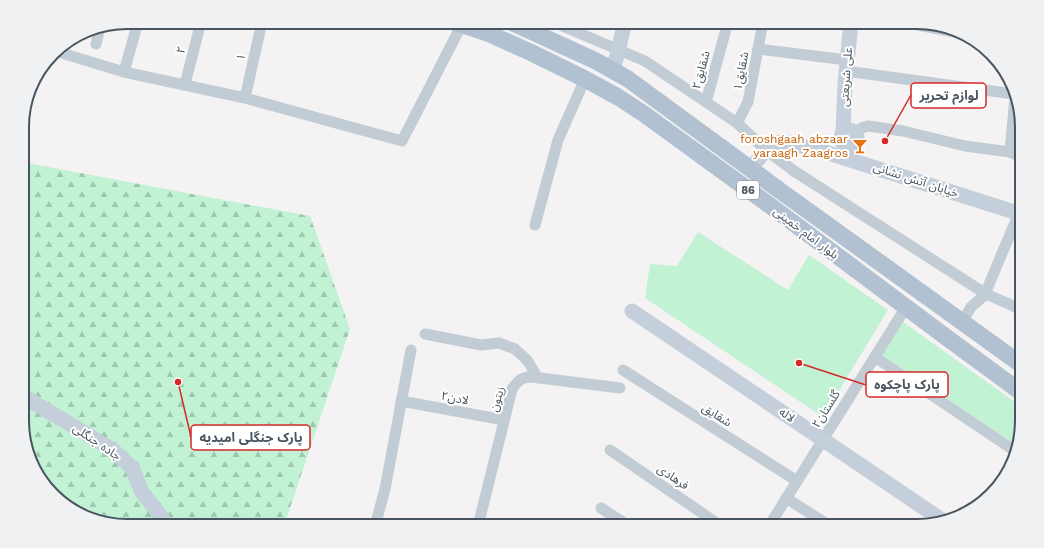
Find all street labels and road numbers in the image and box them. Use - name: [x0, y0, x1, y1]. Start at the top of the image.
- street label: ۲: [173, 45, 189, 55]
- street label: علی شریعتی: [837, 47, 855, 107]
- street label: شقایق۲: [689, 49, 714, 91]
- street label: شقایق۱: [730, 51, 753, 92]
- street label: ۱: [233, 52, 249, 62]
- street label: خیابان آتش نشانی: [872, 160, 960, 200]
- road number: 86: [737, 181, 759, 199]
- street label: بلوار امام خمینی: [770, 204, 841, 264]
- street label: زیتون: [487, 385, 508, 413]
- street label: گلستان۲: [809, 387, 844, 430]
- street label: لادن۲: [440, 388, 470, 408]
- street label: شقایق: [699, 400, 734, 430]
- street label: لاله: [776, 405, 798, 425]
- street label: جاده جنگلی: [70, 421, 124, 463]
- street label: فرهادی: [655, 461, 691, 493]

